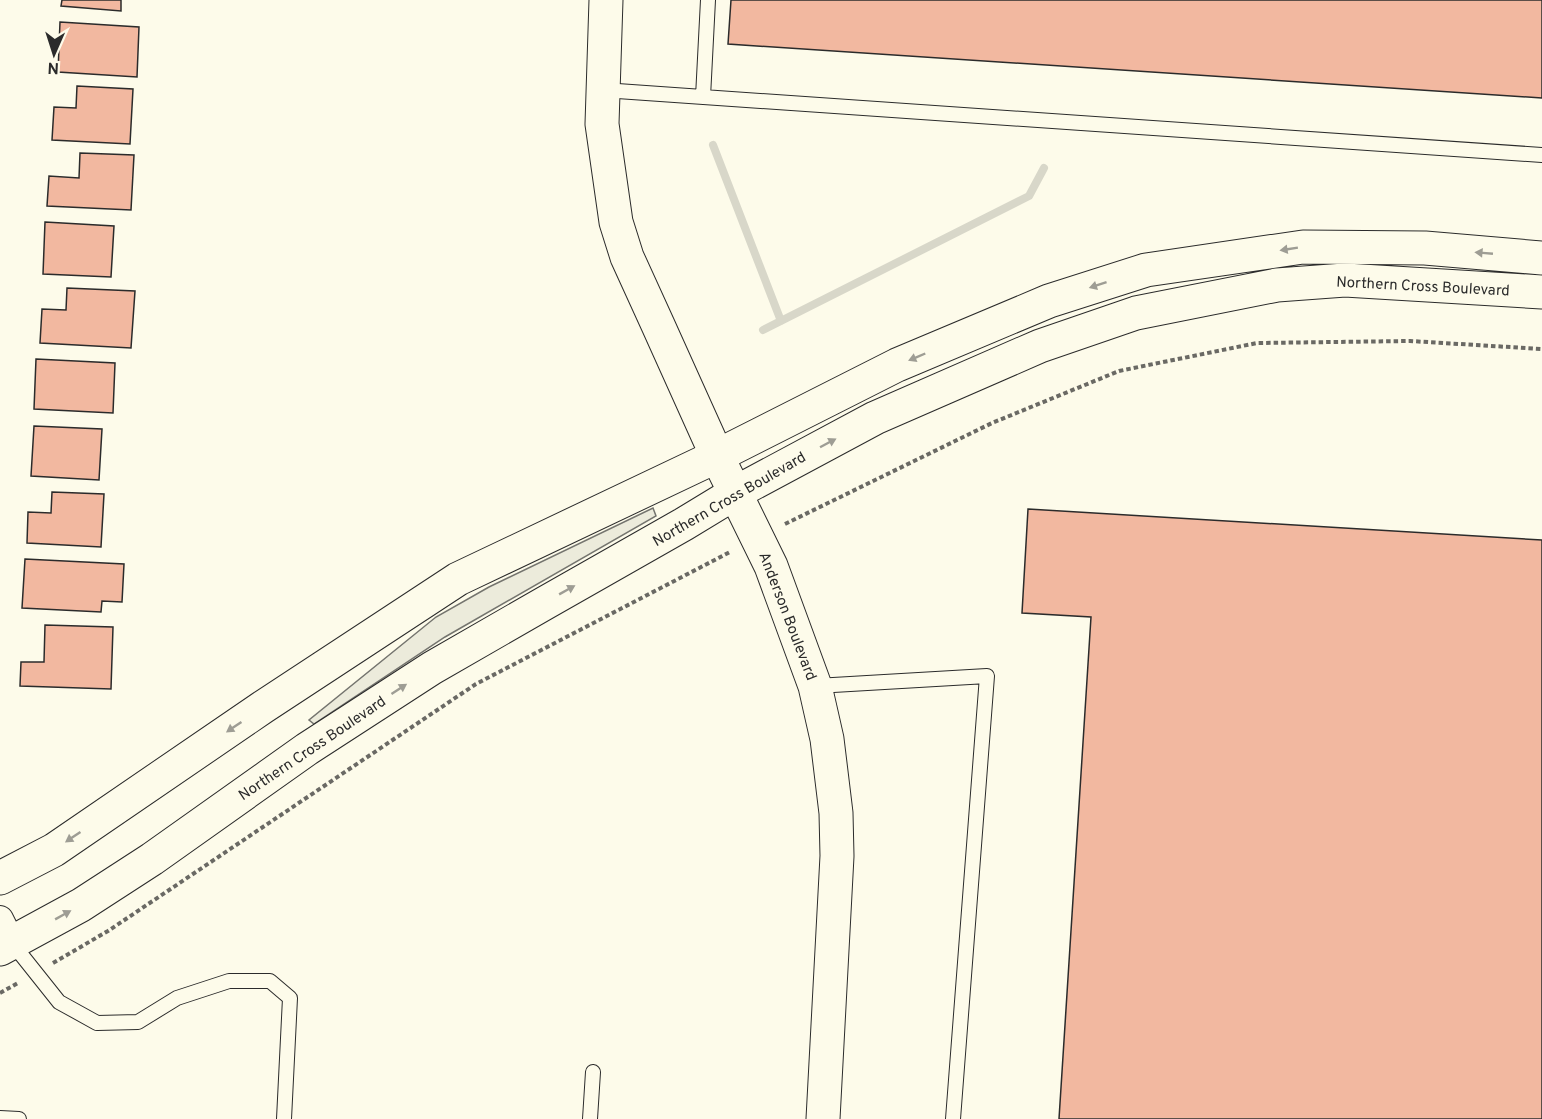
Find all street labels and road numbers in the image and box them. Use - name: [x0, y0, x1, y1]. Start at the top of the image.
- street label: Northern Cross Boulevard: [1336, 273, 1510, 302]
- street label: Northern Cross Boulevard: [650, 449, 810, 552]
- street label: Anderson Boulevard: [753, 550, 820, 684]
- street label: Northern Cross Boulevard: [235, 693, 390, 806]

